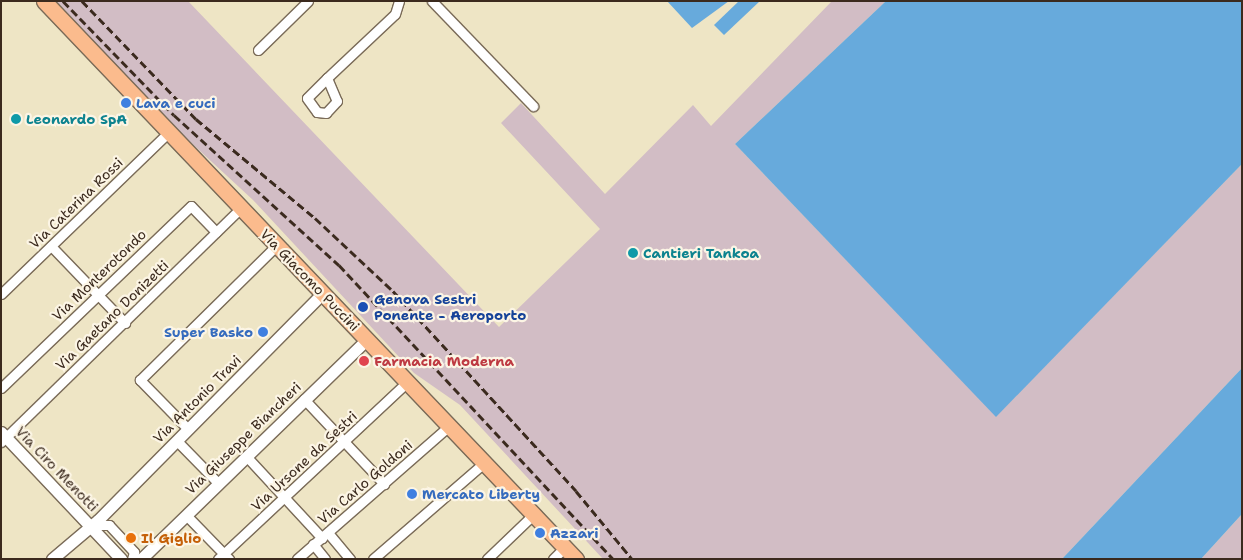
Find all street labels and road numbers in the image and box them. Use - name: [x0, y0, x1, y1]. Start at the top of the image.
- street label: Via Caterina Rossi: [26, 154, 126, 252]
- street label: Via Giacomo Puccini: [257, 225, 363, 335]
- street label: Via Monterotondo: [48, 226, 150, 324]
- street label: Via Gaetano Donizetti: [52, 257, 172, 373]
- street label: Via Antonio Travi: [150, 352, 244, 446]
- street label: Via Giuseppe Biancheri: [182, 378, 304, 498]
- street label: Via Ursone da Sestri: [248, 408, 360, 514]
- street label: Via Ciro Menotti: [12, 423, 102, 515]
- street label: Via Carlo Goldoni: [314, 436, 416, 528]

